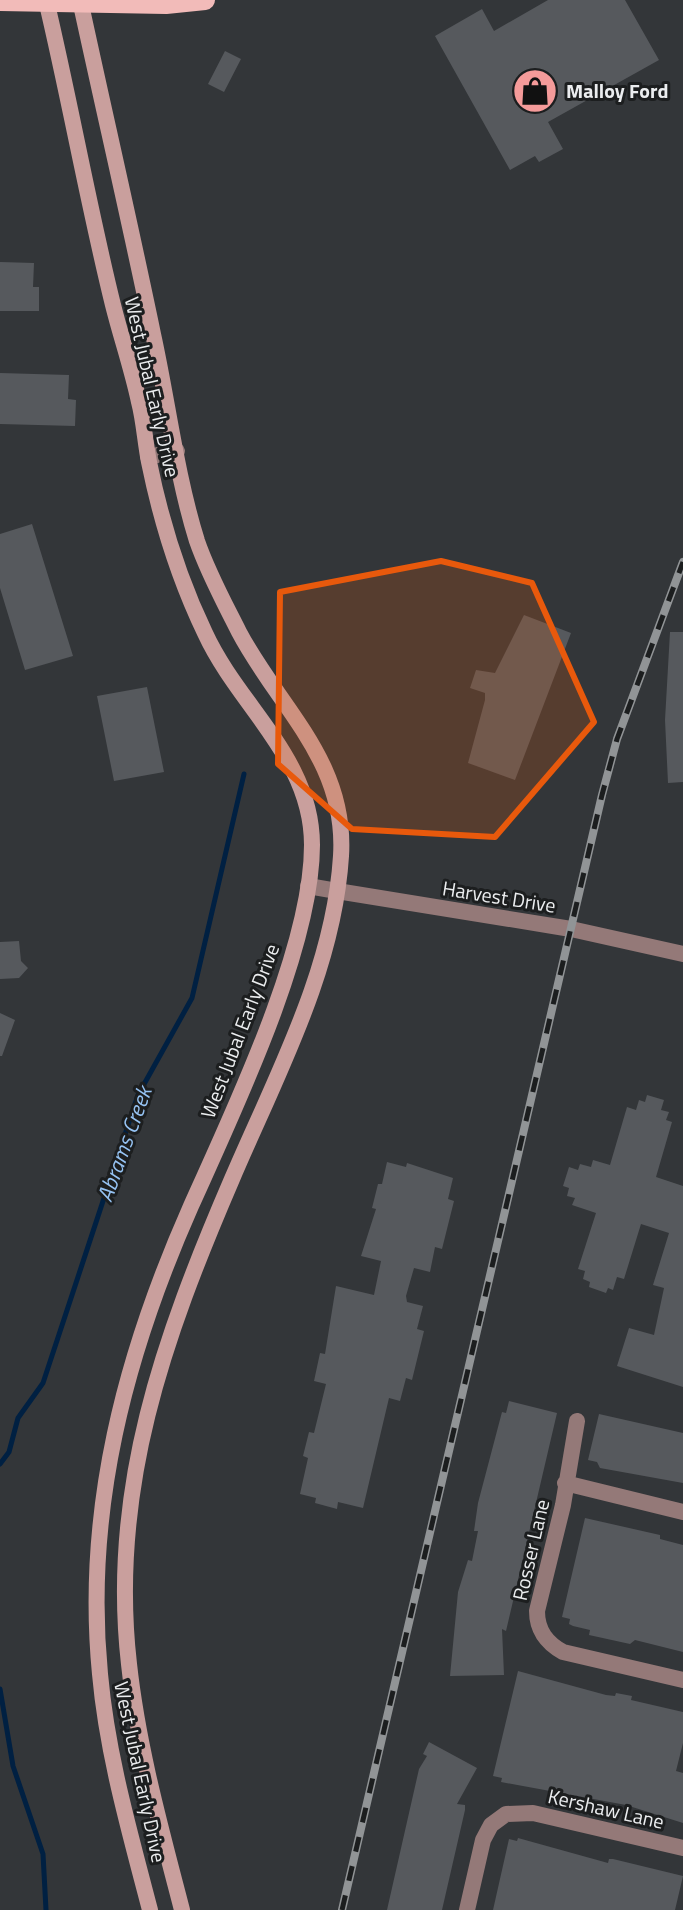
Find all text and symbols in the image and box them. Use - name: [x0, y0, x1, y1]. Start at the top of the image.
- shop icon: Malloy Ford: [511, 67, 559, 115]
- place label: Malloy Ford: [566, 75, 668, 106]
- street label: West Jubal Early Drive: [117, 293, 188, 480]
- street label: Harvest Drive: [440, 872, 558, 921]
- street label: West Jubal Early Drive: [192, 939, 287, 1123]
- water label: Abrams Creek: [87, 1080, 161, 1206]
- street label: Rosser Lane: [504, 1496, 557, 1604]
- street label: West Jubal Early Drive: [106, 1678, 175, 1865]
- street label: Kershaw Lane: [545, 1780, 667, 1837]

